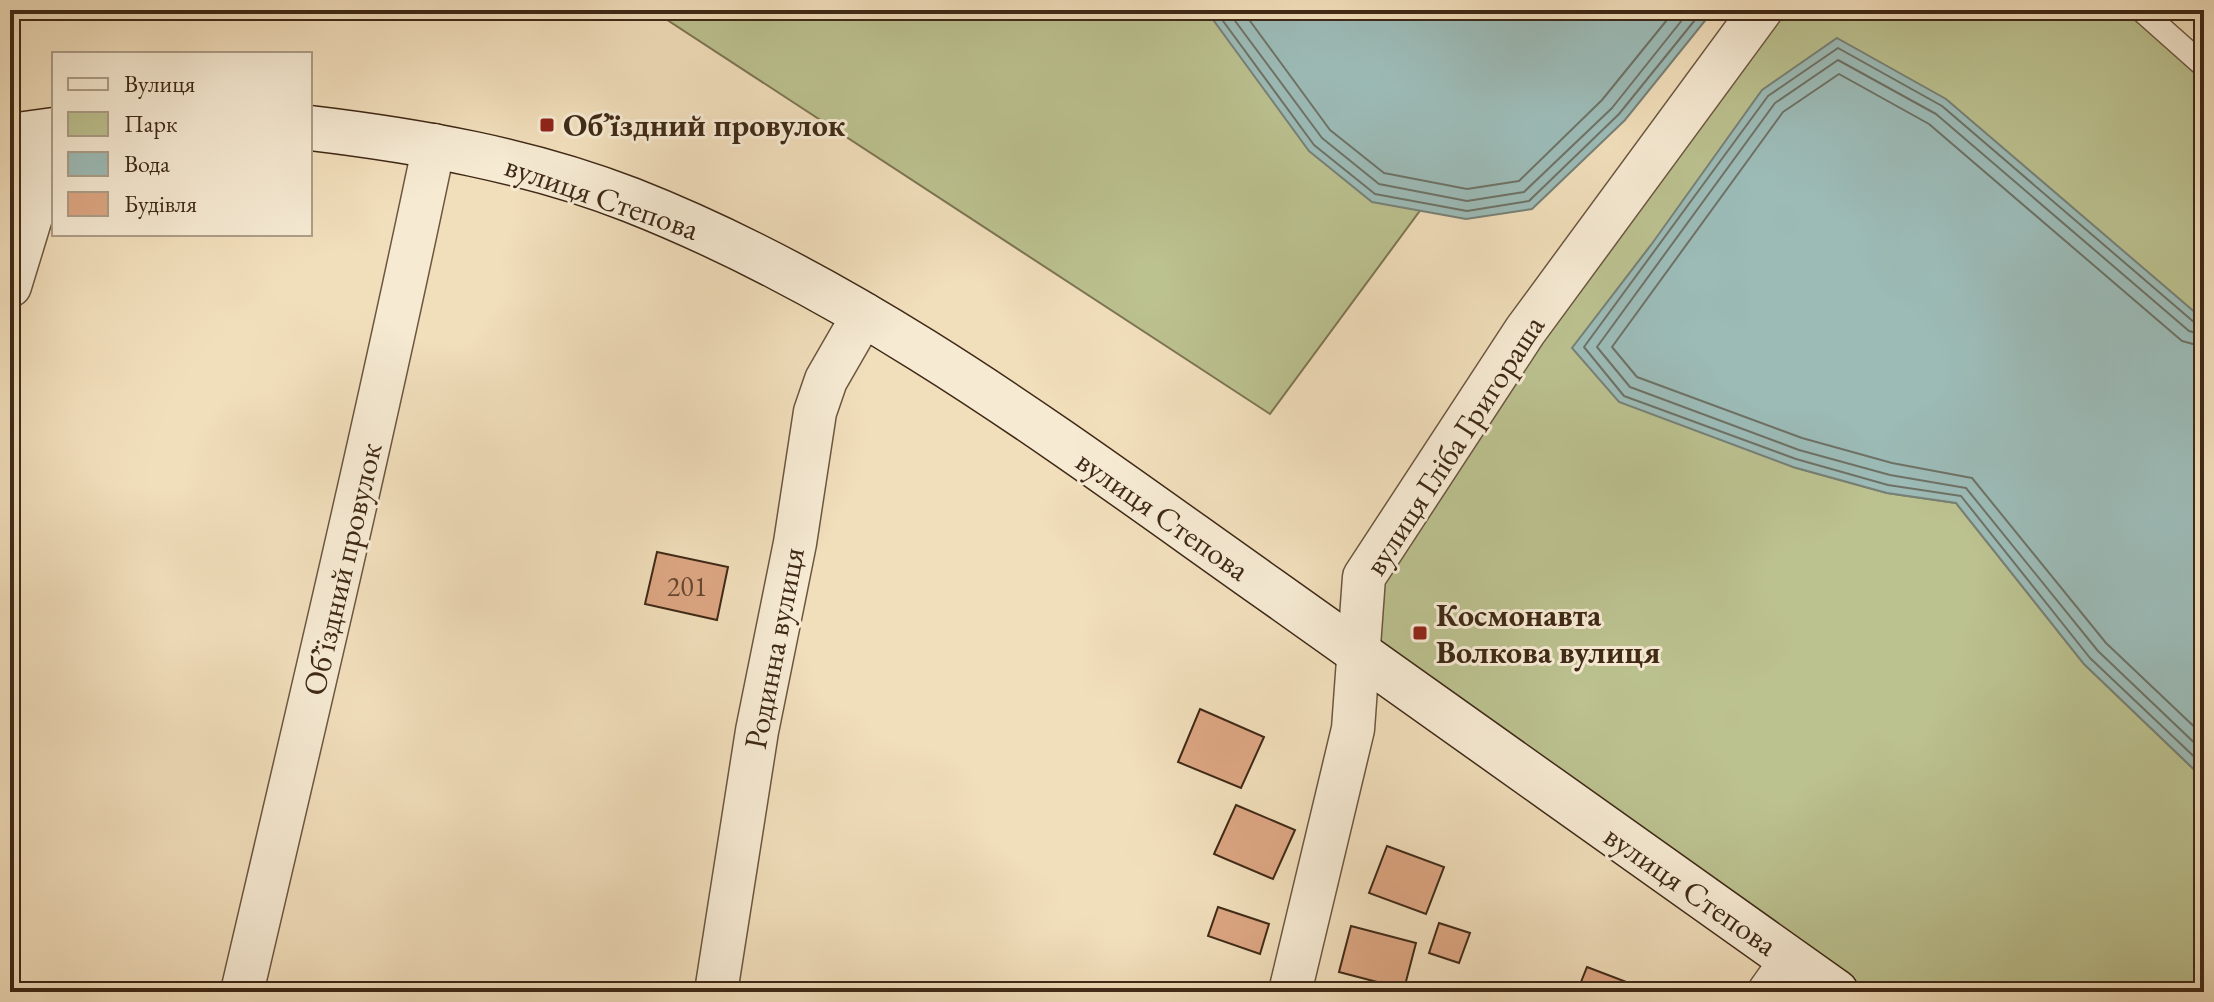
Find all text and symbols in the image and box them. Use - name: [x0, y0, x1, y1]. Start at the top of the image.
- legend: [52, 52, 312, 236]
- text: Вулиця: [124, 68, 196, 99]
- place label: Об’їздний провулок: [563, 104, 846, 146]
- text: Парк: [124, 108, 178, 139]
- marker: Об’їздний провулок: [538, 116, 556, 134]
- street label: вулиця Степова: [500, 144, 705, 250]
- text: Вода: [124, 148, 170, 179]
- text: Будівля: [124, 188, 197, 219]
- street label: вулиця Гліба Григораша: [1354, 307, 1554, 583]
- street label: Обʼїздний провулок: [292, 438, 392, 700]
- street label: вулиця Степова: [1068, 440, 1258, 590]
- street label: Родинна вулиця: [734, 544, 814, 752]
- house number: 201: [667, 568, 707, 604]
- place label: Космонавта Волкова вулиця: [1436, 594, 1660, 673]
- marker: Космонавта Волкова вулиця: [1411, 624, 1429, 642]
- street label: вулиця Степова: [1596, 815, 1786, 965]

